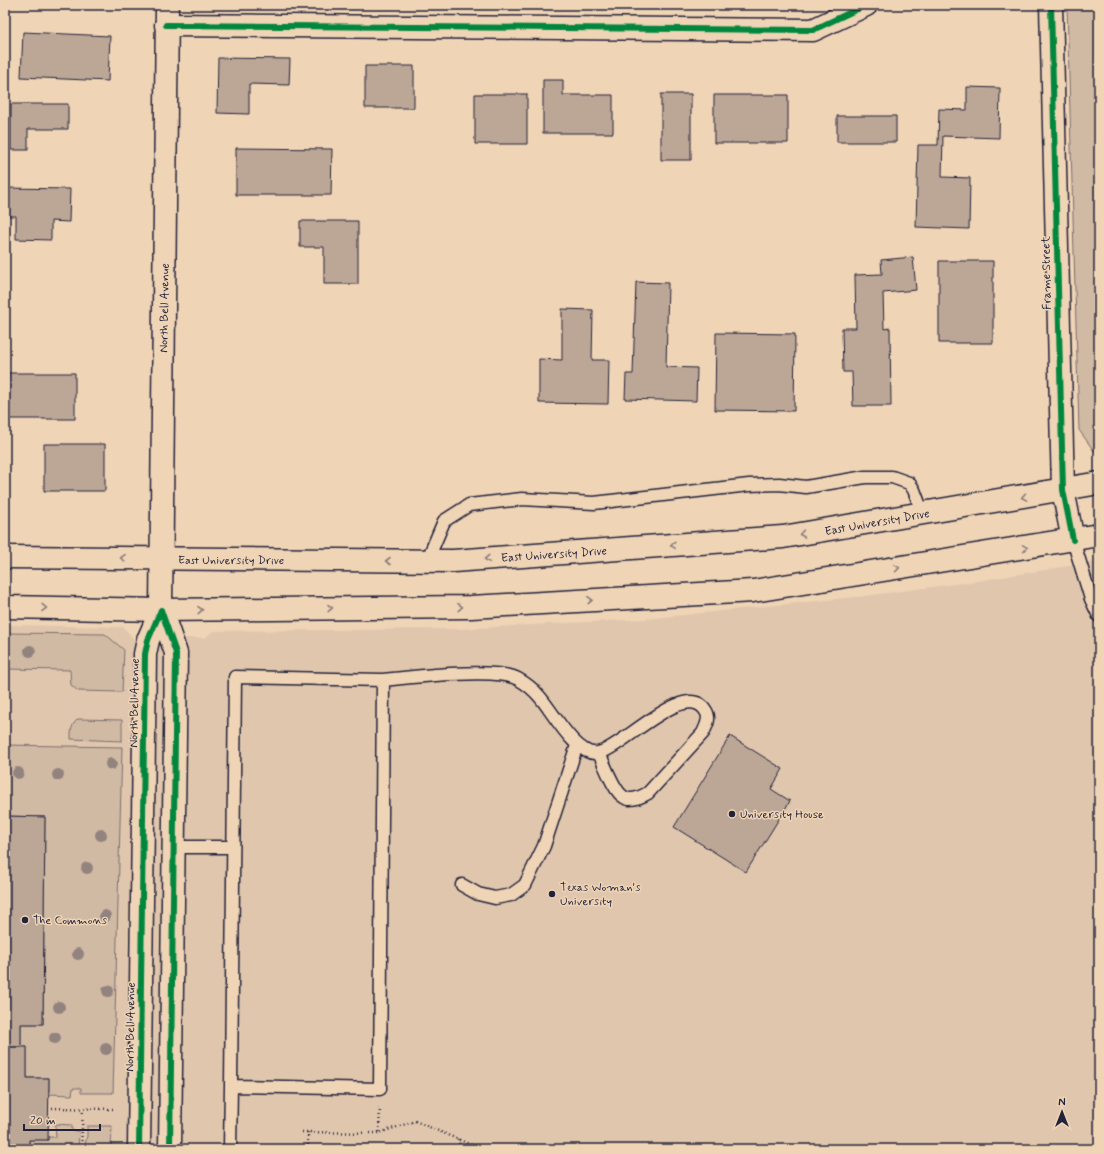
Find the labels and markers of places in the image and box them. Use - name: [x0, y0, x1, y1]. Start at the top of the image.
- place label: University House: [740, 807, 824, 823]
- marker: University House: [727, 809, 737, 819]
- place label: Texas Woman's University: [560, 880, 641, 910]
- marker: Texas Woman's University: [547, 889, 557, 899]
- place label: The Commons: [33, 913, 108, 929]
- marker: The Commons: [20, 915, 30, 925]

